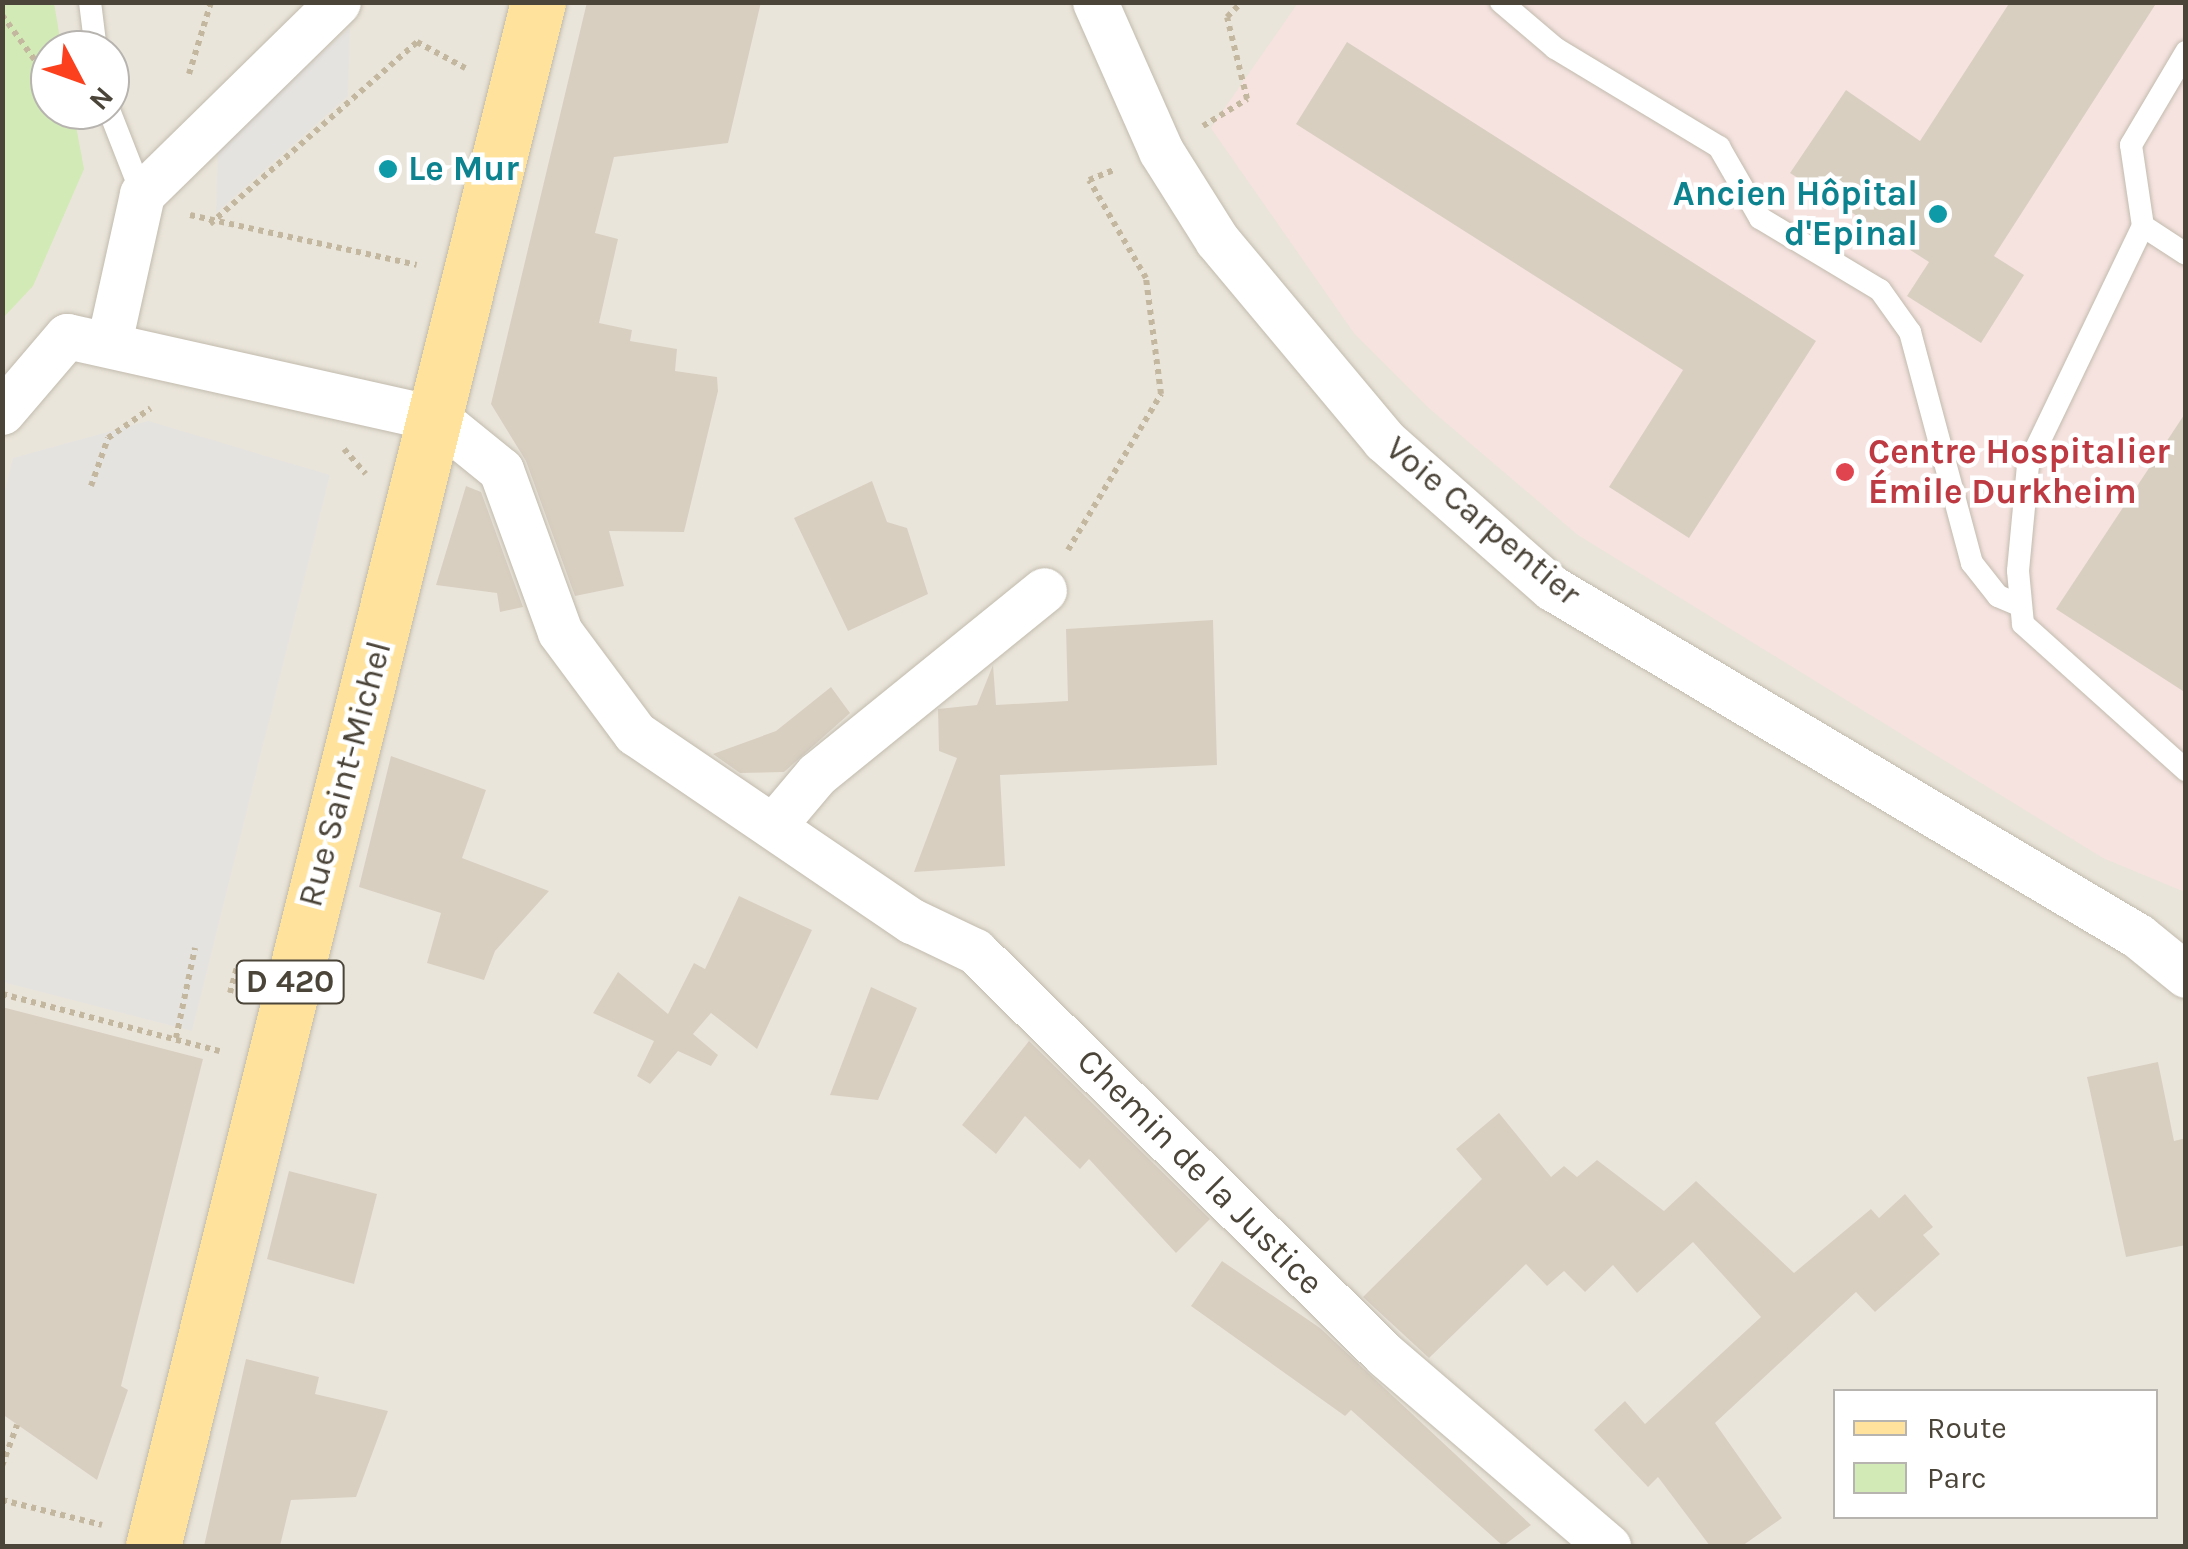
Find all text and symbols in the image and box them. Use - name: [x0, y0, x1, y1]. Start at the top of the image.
- north arrow: [30, 30, 130, 130]
- text: N: [82, 80, 121, 117]
- place label: Le Mur: [408, 148, 519, 190]
- marker: Le Mur: [377, 158, 399, 180]
- place label: Ancien Hôpital d'Epinal: [1673, 173, 1918, 255]
- marker: Ancien Hôpital d'Epinal: [1927, 203, 1949, 225]
- street label: Voie Carpentier: [1377, 427, 1589, 615]
- place label: Centre Hospitalier Émile Durkheim: [1868, 431, 2170, 513]
- marker: Centre Hospitalier Émile Durkheim: [1832, 459, 1858, 485]
- street label: Rue Saint-Michel: [289, 637, 401, 911]
- road number: D 420: [235, 955, 345, 1009]
- street label: Chemin de la Justice: [1068, 1040, 1332, 1304]
- legend: [1833, 1389, 2158, 1519]
- text: Route: [1927, 1410, 2007, 1446]
- text: Parc: [1927, 1460, 1986, 1496]

